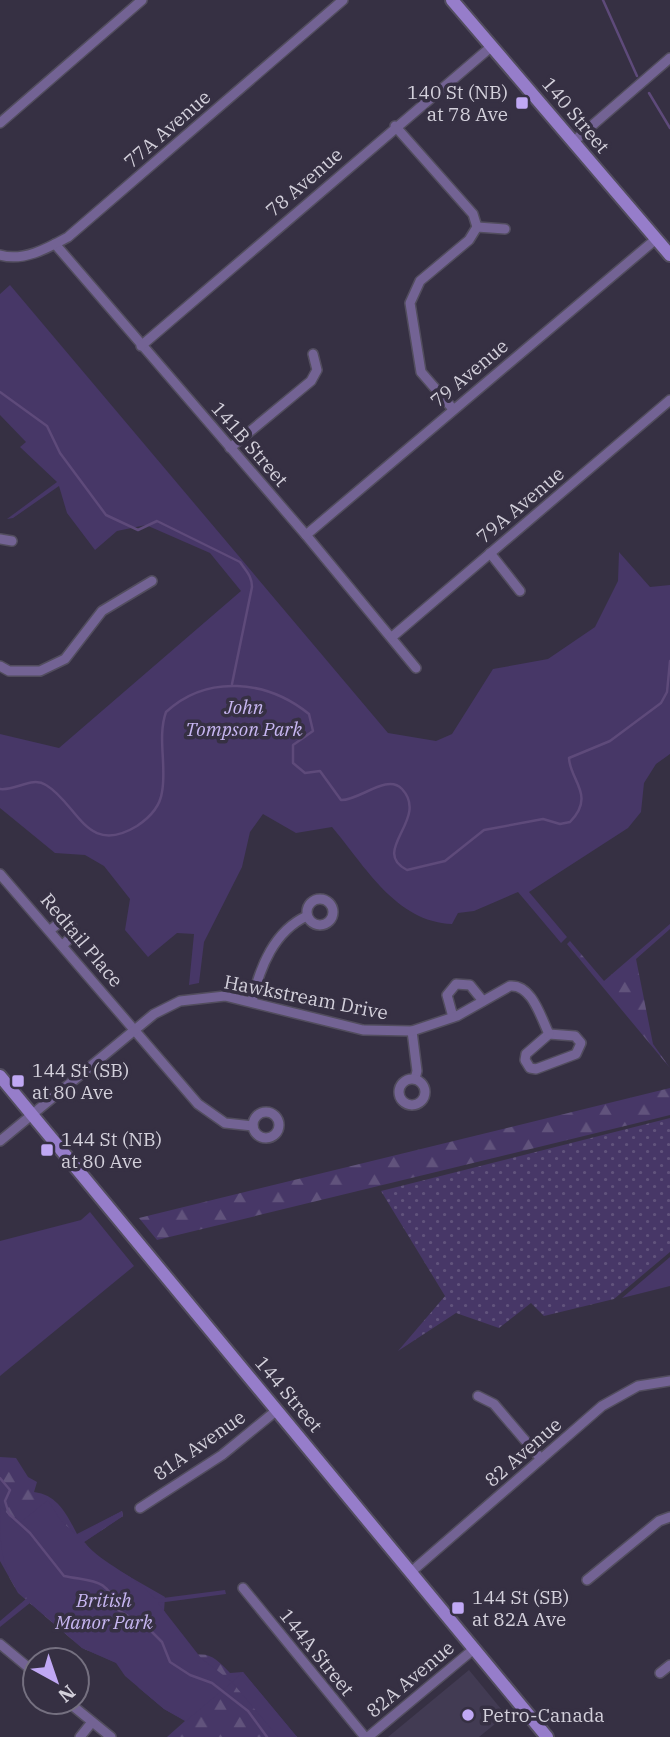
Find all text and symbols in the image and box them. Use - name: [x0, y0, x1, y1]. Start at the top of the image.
- street label: 140 Street: [537, 72, 615, 158]
- place label: 140 St (NB) at 78 Ave: [407, 80, 508, 126]
- street label: 77A Avenue: [119, 85, 215, 173]
- marker: 140 St (NB) at 78 Ave: [514, 95, 530, 111]
- street label: 78 Avenue: [261, 142, 347, 222]
- street label: 79 Avenue: [425, 334, 513, 412]
- street label: 141B Street: [207, 397, 294, 492]
- street label: 79A Avenue: [471, 461, 569, 549]
- park label: John Tompson Park: [185, 695, 304, 741]
- street label: Redtail Place: [36, 888, 128, 992]
- street label: Hawkstream Drive: [222, 969, 390, 1025]
- place label: 144 St (SB) at 80 Ave: [32, 1058, 129, 1104]
- marker: 144 St (SB) at 80 Ave: [10, 1073, 26, 1089]
- place label: 144 St (NB) at 80 Ave: [61, 1127, 162, 1173]
- marker: 144 St (NB) at 80 Ave: [39, 1142, 55, 1158]
- street label: 144 Street: [250, 1351, 328, 1437]
- street label: 81A Avenue: [148, 1404, 250, 1486]
- street label: 82 Avenue: [480, 1412, 566, 1492]
- place label: 144 St (SB) at 82A Ave: [472, 1585, 569, 1631]
- park label: British Manor Park: [54, 1588, 154, 1634]
- marker: 144 St (SB) at 82A Ave: [450, 1600, 466, 1616]
- street label: 144A Street: [275, 1604, 360, 1701]
- street label: 82A Avenue: [361, 1635, 459, 1723]
- north arrow: [21, 1646, 91, 1716]
- text: N: [53, 1680, 80, 1708]
- place label: Petro-Canada: [482, 1703, 605, 1727]
- marker: Petro-Canada: [460, 1707, 476, 1723]

